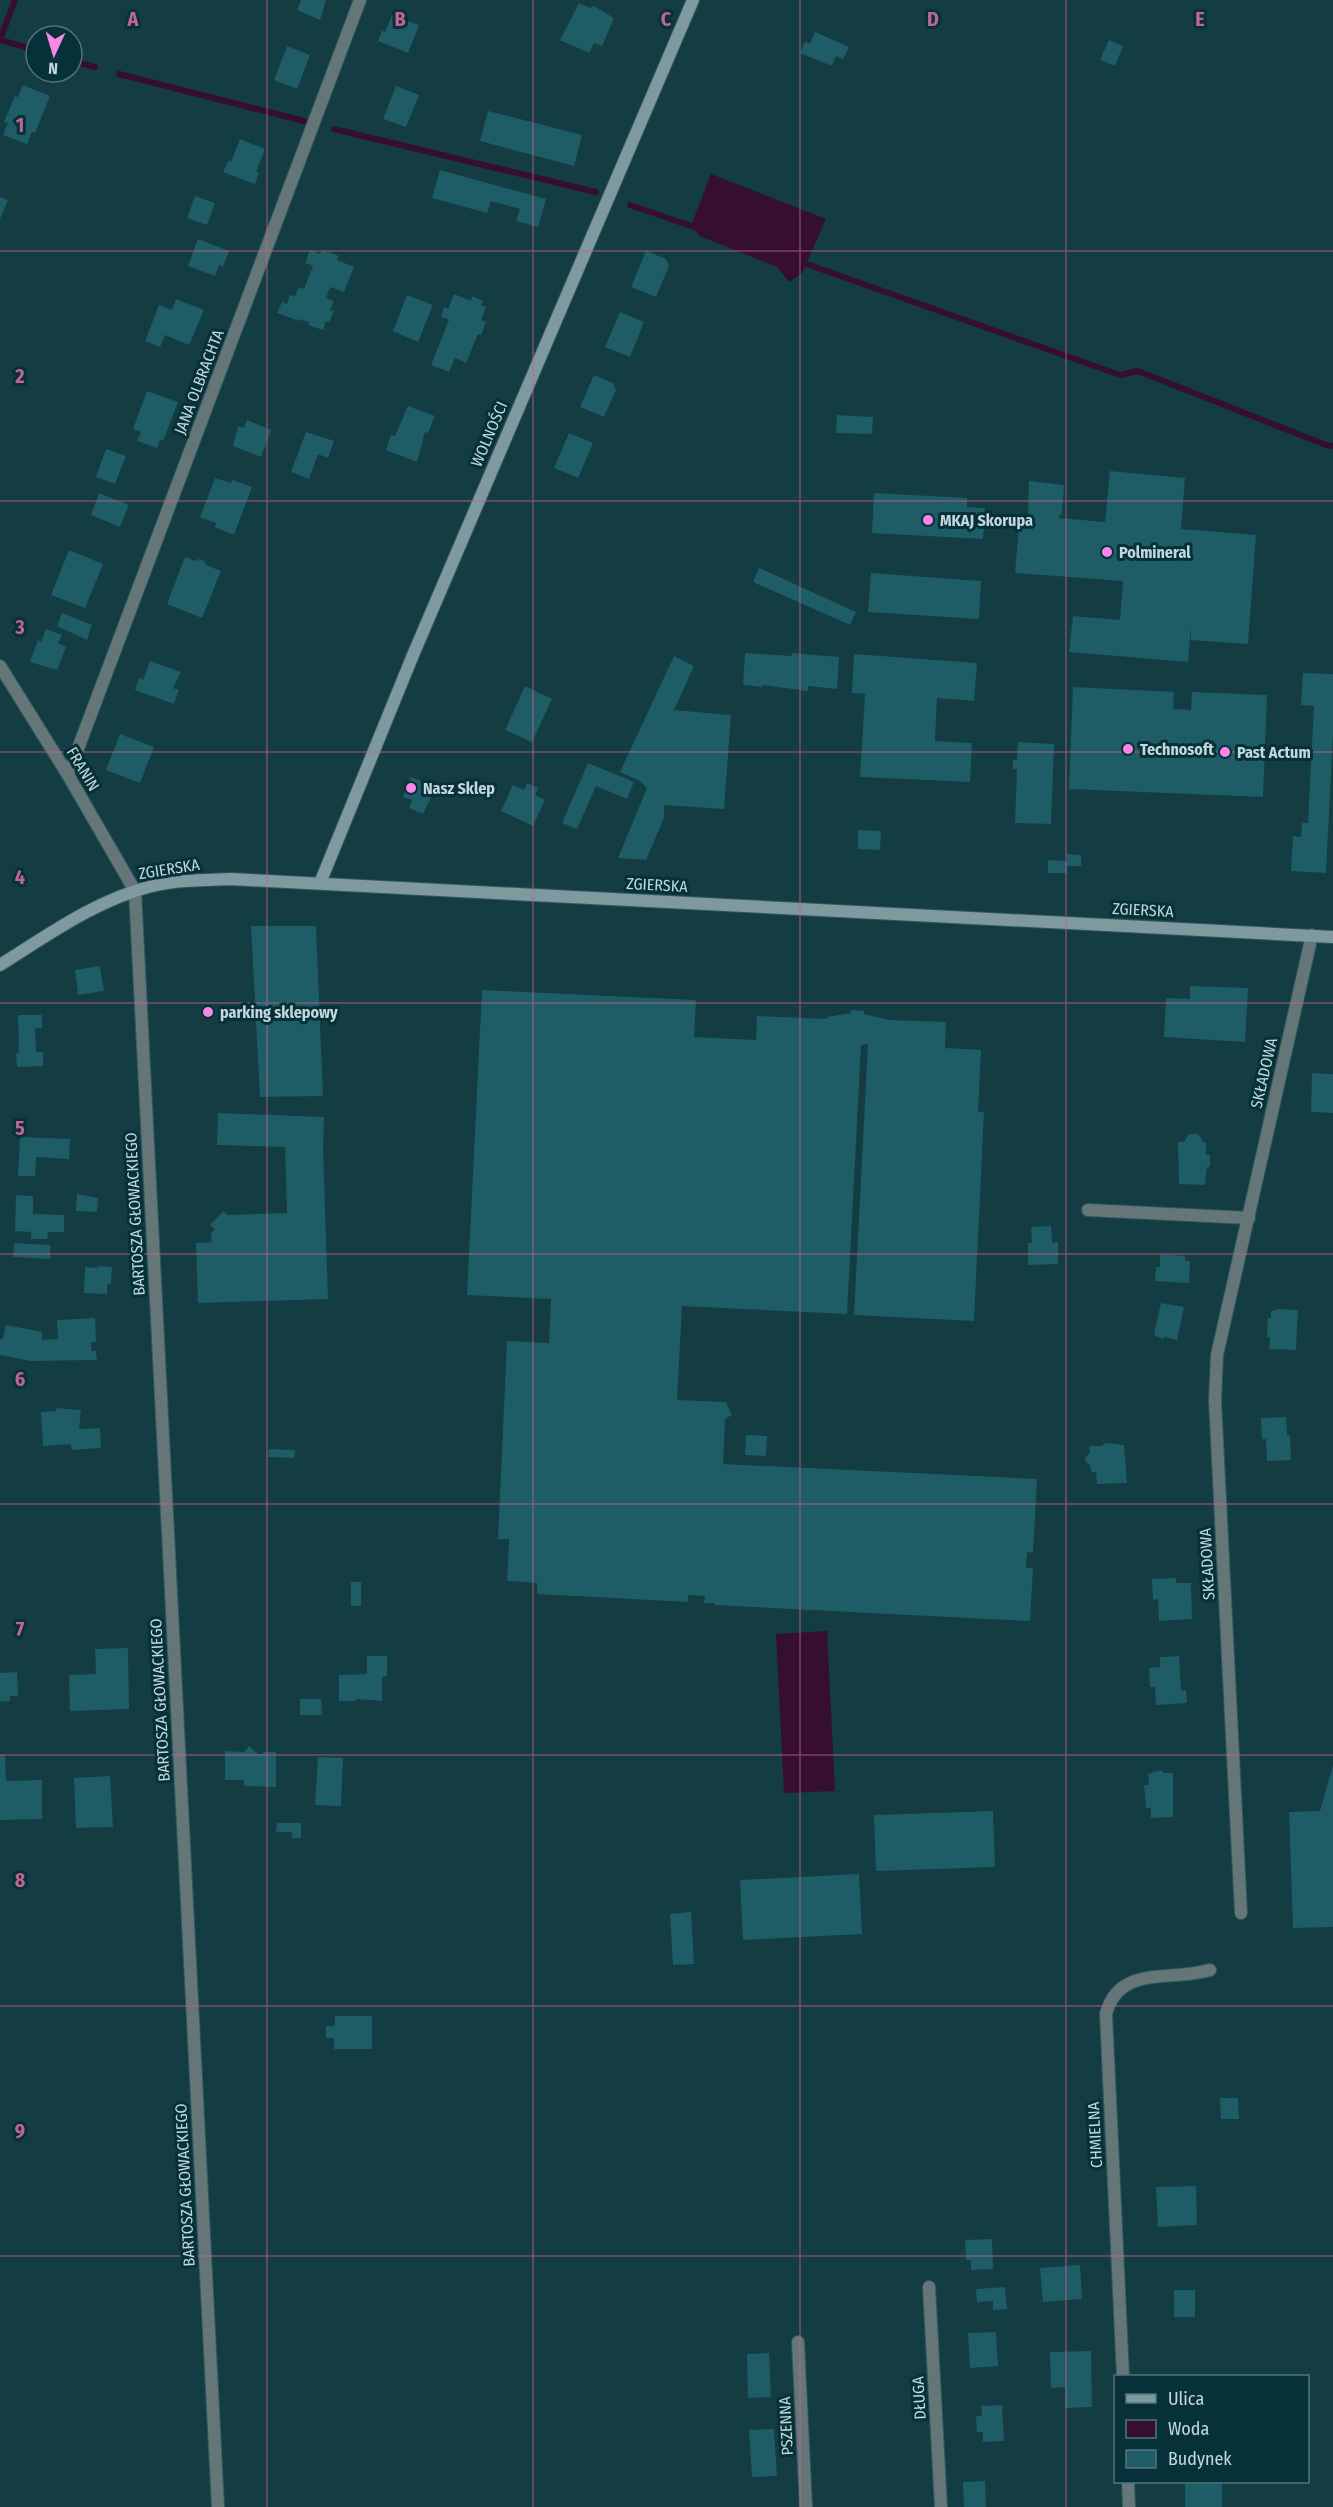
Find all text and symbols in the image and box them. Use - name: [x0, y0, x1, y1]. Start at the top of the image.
- text: A: [127, 7, 140, 31]
- text: B: [394, 7, 406, 31]
- text: C: [661, 7, 672, 31]
- text: D: [927, 7, 939, 31]
- text: E: [1195, 7, 1205, 31]
- north arrow: [24, 24, 84, 84]
- text: N: [48, 59, 58, 78]
- text: 1: [16, 113, 24, 137]
- street label: JANA OLBRACHTA: [170, 327, 228, 437]
- text: 2: [14, 364, 25, 388]
- street label: WOLNOŚCI: [467, 398, 511, 470]
- place label: MKAJ Skorupa: [940, 511, 1033, 530]
- marker: MKAJ Skorupa: [921, 513, 935, 527]
- place label: Polmineral: [1119, 543, 1191, 562]
- marker: Polmineral: [1100, 545, 1114, 559]
- text: 3: [14, 615, 25, 639]
- place label: Technosoft: [1140, 740, 1214, 759]
- marker: Technosoft: [1121, 742, 1135, 756]
- place label: Past Actum: [1237, 743, 1311, 762]
- street label: FRANIN: [63, 744, 103, 794]
- marker: Past Actum: [1218, 745, 1232, 759]
- place label: Nasz Sklep: [423, 779, 495, 798]
- marker: Nasz Sklep: [404, 781, 418, 795]
- street label: ZGIERSKA: [137, 855, 201, 883]
- text: 4: [15, 865, 25, 889]
- street label: ZGIERSKA: [626, 874, 689, 896]
- street label: ZGIERSKA: [1112, 899, 1175, 921]
- place label: parking sklepowy: [220, 1003, 338, 1022]
- marker: parking sklepowy: [201, 1005, 215, 1019]
- street label: SKŁADOWA: [1247, 1035, 1281, 1110]
- text: 5: [15, 1116, 25, 1140]
- street label: BARTOSZA GŁOWACKIEGO: [121, 1132, 149, 1296]
- text: 6: [15, 1367, 25, 1391]
- street label: SKŁADOWA: [1196, 1527, 1218, 1600]
- text: 7: [16, 1617, 25, 1641]
- street label: BARTOSZA GŁOWACKIEGO: [146, 1618, 174, 1782]
- text: 8: [15, 1868, 26, 1892]
- street label: CHMIELNA: [1084, 2101, 1106, 2169]
- street label: BARTOSZA GŁOWACKIEGO: [171, 2103, 199, 2267]
- text: 9: [15, 2119, 25, 2143]
- street label: DŁUGA: [908, 2375, 930, 2420]
- legend: [1114, 2375, 1309, 2483]
- text: Ulica: [1168, 2388, 1204, 2410]
- street label: PSZENNA: [775, 2396, 797, 2456]
- text: Woda: [1168, 2418, 1209, 2440]
- text: Budynek: [1168, 2448, 1232, 2470]

